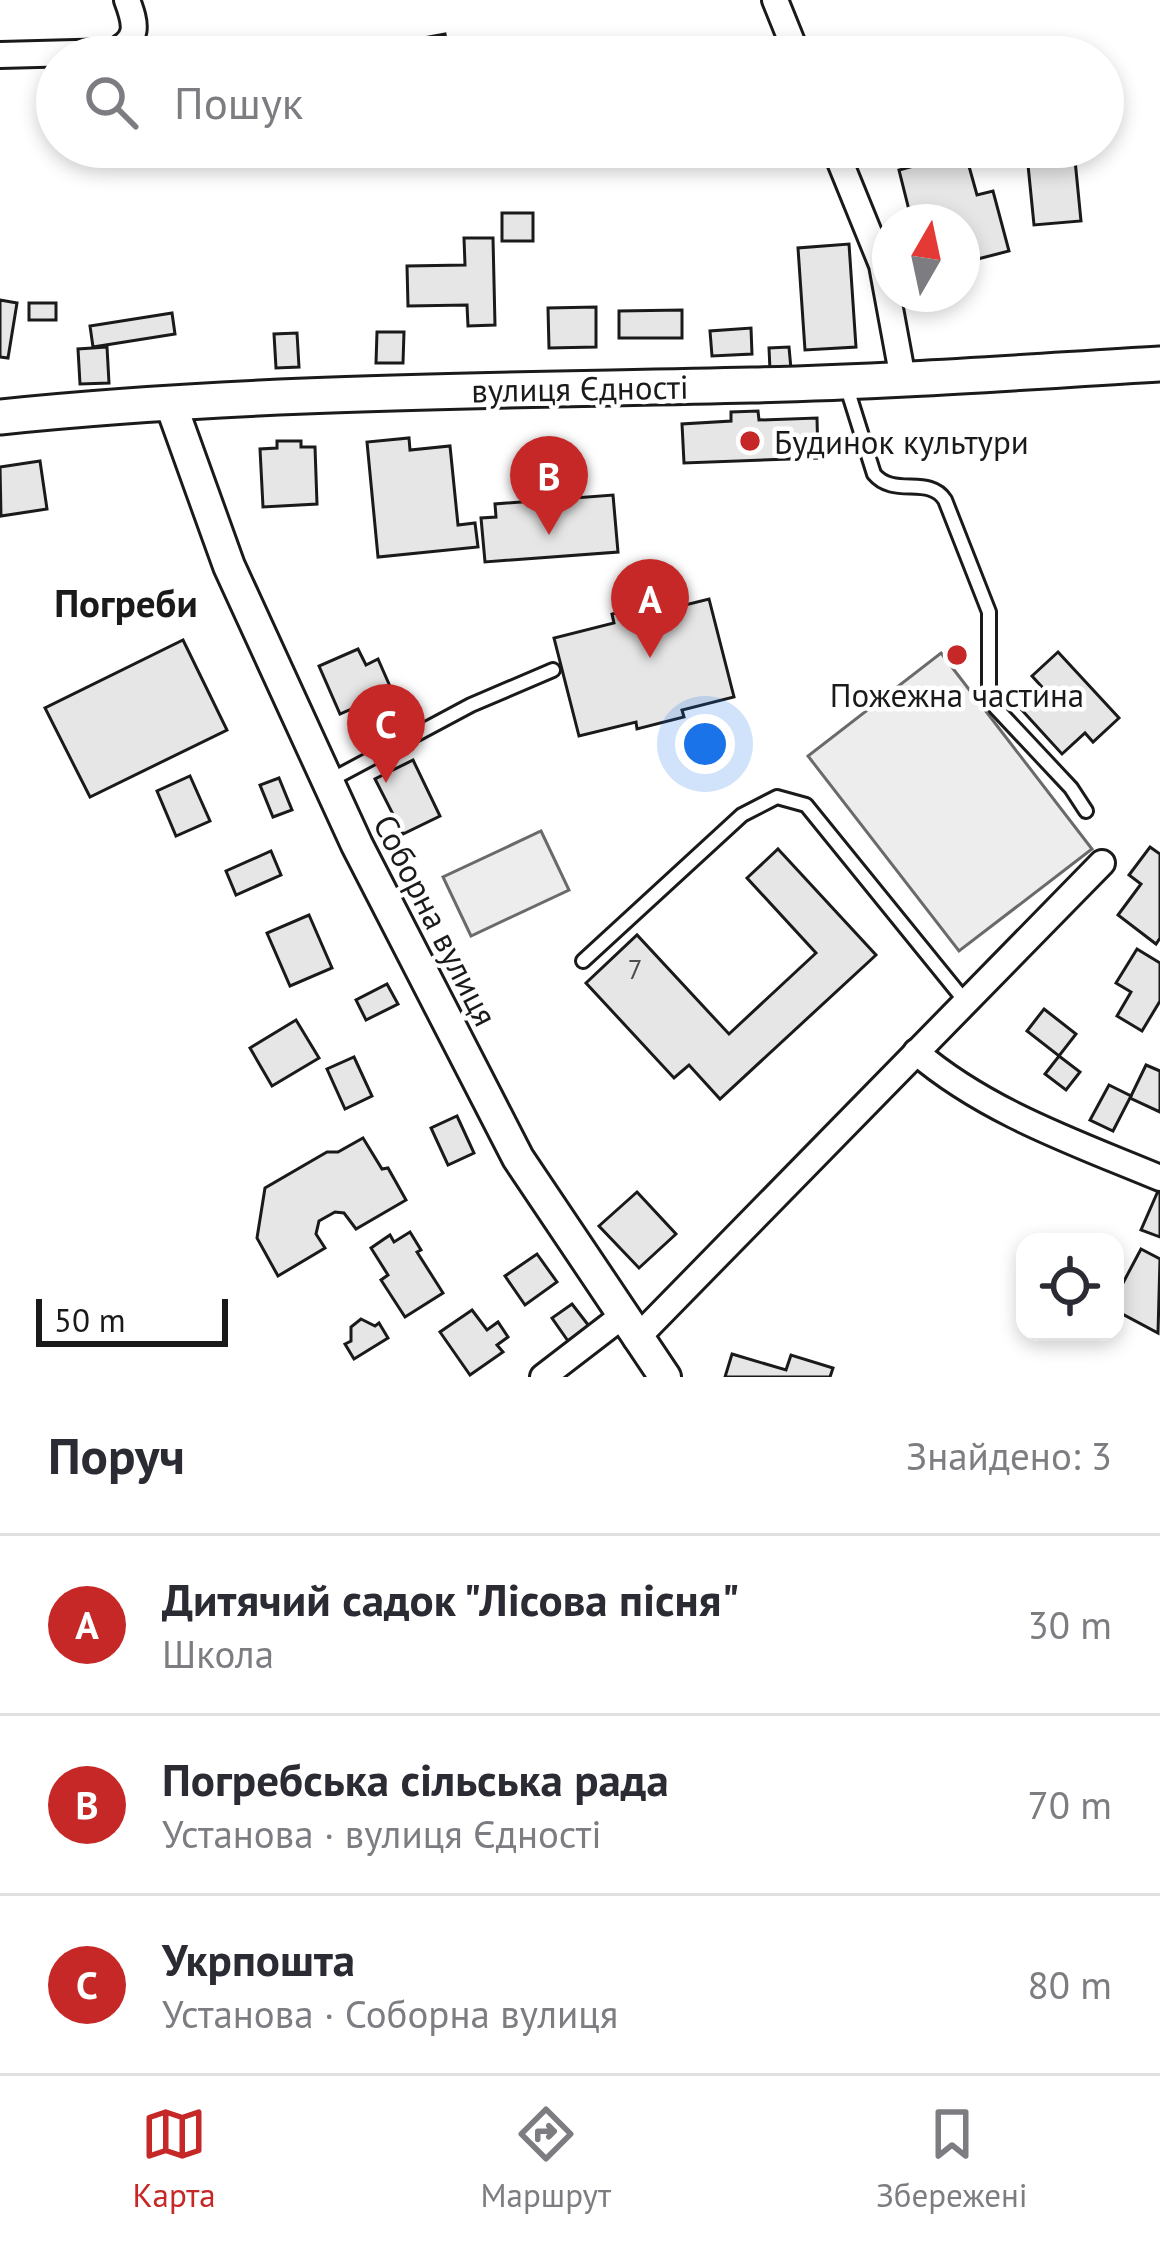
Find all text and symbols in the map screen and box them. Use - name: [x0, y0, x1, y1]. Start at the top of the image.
- search box: [36, 36, 1124, 168]
- icon: search: [78, 69, 144, 135]
- text: Пошук: [174, 73, 303, 131]
- north arrow: [872, 204, 980, 312]
- street label: вулиця Єдності: [471, 365, 689, 411]
- place label: Будинок культури: [774, 420, 1029, 463]
- marker: Будинок культури: [737, 428, 763, 454]
- pin: B: [510, 436, 588, 535]
- pin: A: [611, 559, 689, 658]
- district label: Погреби: [54, 577, 198, 628]
- marker: Пожежна частина: [944, 642, 970, 668]
- place label: Пожежна частина: [830, 673, 1084, 716]
- pin: C: [347, 684, 425, 783]
- your location: [675, 714, 735, 774]
- street label: Соборна вулиця: [364, 807, 508, 1033]
- house number: 7: [628, 952, 642, 986]
- map controls: [1016, 1233, 1124, 1341]
- button: locate: [1016, 1233, 1124, 1341]
- scale bar: [36, 1293, 228, 1346]
- text: 50 m: [54, 1298, 126, 1341]
- text: Поруч: [48, 1422, 185, 1488]
- text: Знайдено: 3: [906, 1430, 1112, 1481]
- text: Дитячий садок "Лісова пісня": [162, 1570, 740, 1628]
- text: A: [75, 1599, 99, 1650]
- text: 30 m: [1027, 1599, 1112, 1650]
- text: Школа: [162, 1628, 274, 1679]
- text: Погребська сільська рада: [162, 1750, 669, 1808]
- text: B: [75, 1779, 99, 1830]
- text: 70 m: [1027, 1779, 1112, 1830]
- text: Установа · вулиця Єдності: [162, 1808, 602, 1859]
- text: Укрпошта: [162, 1930, 355, 1988]
- text: C: [76, 1959, 98, 2010]
- text: 80 m: [1027, 1959, 1112, 2010]
- text: Установа · Соборна вулиця: [162, 1988, 618, 2039]
- tab: Карта: [132, 2101, 216, 2216]
- tab: Маршрут: [481, 2101, 611, 2216]
- tab: Збережені: [876, 2101, 1028, 2216]

